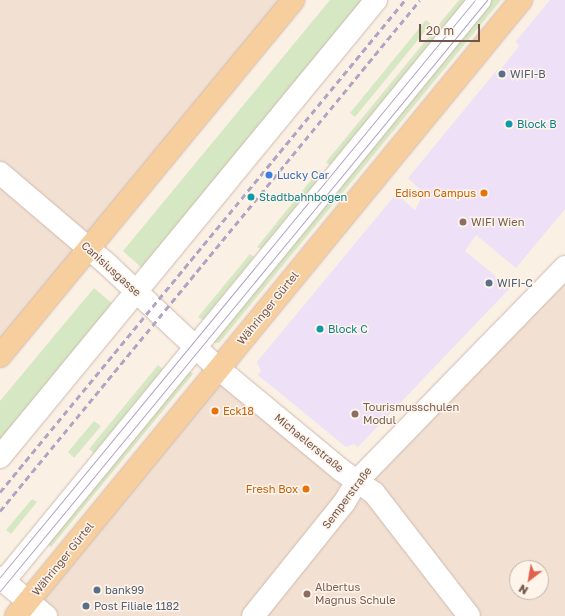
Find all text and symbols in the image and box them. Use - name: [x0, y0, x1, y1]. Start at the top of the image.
- scale bar: [421, 16, 482, 42]
- text: 20 m: [426, 23, 454, 38]
- place label: WIFI-B: [510, 67, 546, 81]
- marker: WIFI-B: [497, 69, 507, 79]
- place label: Block B: [517, 117, 557, 131]
- marker: Block B: [504, 119, 514, 129]
- place label: Lucky Car: [277, 168, 329, 182]
- marker: Lucky Car: [264, 170, 274, 180]
- place label: Edison Campus: [395, 186, 476, 200]
- marker: Edison Campus: [479, 188, 489, 198]
- place label: Stadtbahnbogen: [259, 190, 347, 204]
- marker: Stadtbahnbogen: [246, 192, 256, 202]
- place label: WIFI Wien: [471, 215, 524, 229]
- marker: WIFI Wien: [458, 217, 468, 227]
- street label: Canisiusgasse: [78, 239, 144, 299]
- street label: Währinger Gürtel: [234, 269, 302, 347]
- place label: WIFI-C: [497, 276, 533, 290]
- marker: WIFI-C: [484, 278, 494, 288]
- place label: Block C: [328, 322, 368, 336]
- marker: Block C: [315, 324, 325, 334]
- place label: Tourismusschulen Modul: [363, 401, 459, 427]
- place label: Eck18: [223, 404, 254, 418]
- marker: Eck18: [210, 406, 220, 416]
- marker: Tourismusschulen Modul: [350, 409, 360, 419]
- street label: Michaelerstraße: [272, 411, 346, 475]
- street label: Semperstraße: [319, 464, 375, 532]
- place label: Fresh Box: [246, 482, 298, 496]
- marker: Fresh Box: [301, 484, 311, 494]
- street label: Währinger Gürtel: [29, 520, 97, 598]
- north arrow: [509, 560, 549, 600]
- place label: Albertus Magnus Schule: [315, 581, 396, 607]
- text: N: [516, 582, 530, 598]
- place label: bank99: [105, 583, 144, 597]
- marker: bank99: [92, 585, 102, 595]
- marker: Albertus Magnus Schule: [302, 589, 312, 599]
- place label: Post Filiale 1182: [94, 599, 179, 613]
- marker: Post Filiale 1182: [81, 601, 91, 611]

